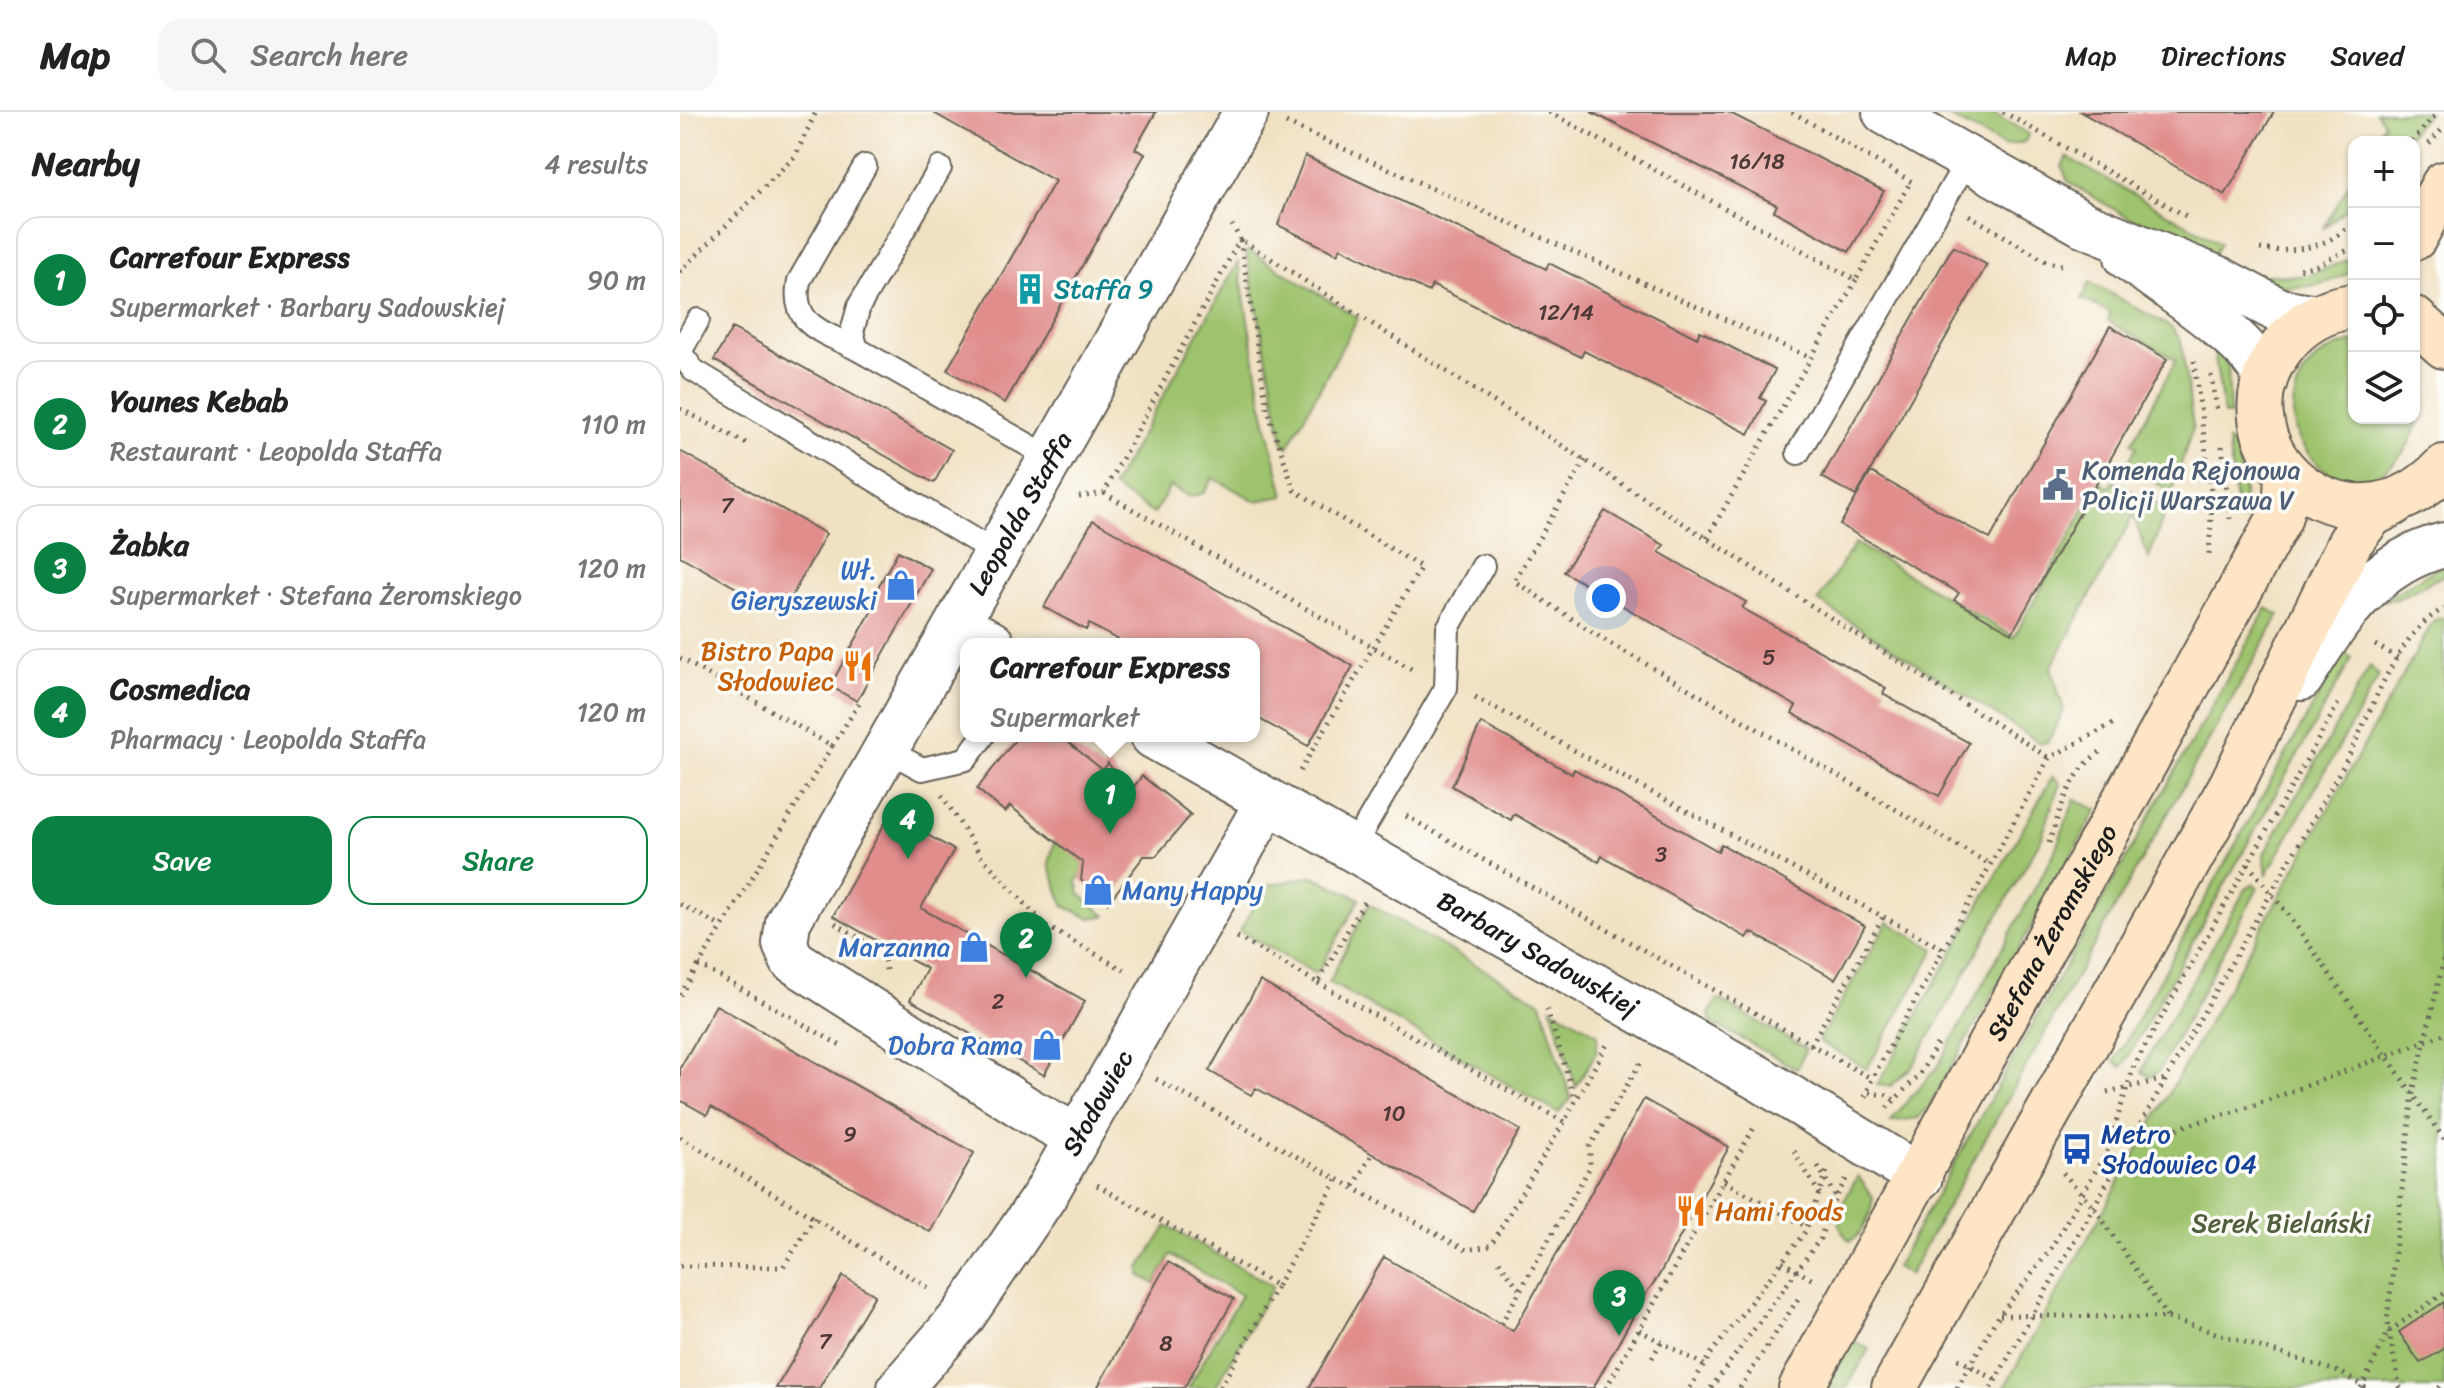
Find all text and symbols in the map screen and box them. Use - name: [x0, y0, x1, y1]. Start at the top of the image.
- search box: [158, 19, 718, 91]
- text: Map: [40, 22, 110, 89]
- text: Search here: [250, 28, 408, 82]
- text: Map: [2065, 31, 2117, 80]
- text: Directions: [2161, 31, 2286, 80]
- text: Saved: [2330, 31, 2404, 80]
- icon: search: [186, 33, 230, 77]
- text: Nearby: [32, 134, 140, 194]
- map controls: [2348, 136, 2420, 424]
- button: +: [2348, 136, 2420, 208]
- text: 4 results: [544, 141, 648, 187]
- house number: 16/18: [1729, 142, 1785, 181]
- button: −: [2348, 208, 2420, 280]
- text: Carrefour Express: [110, 230, 350, 284]
- text: 1: [54, 257, 66, 303]
- text: 90 m: [587, 257, 646, 303]
- place label: Staffa 9: [1054, 266, 1154, 312]
- building icon: Staffa 9: [1013, 272, 1047, 306]
- button: locate: [2348, 280, 2420, 352]
- text: Supermarket · Barbary Sadowskiej: [110, 284, 505, 330]
- house number: 12/14: [1538, 293, 1594, 332]
- button: layers: [2348, 352, 2420, 424]
- text: Younes Kebab: [110, 374, 288, 428]
- text: 2: [52, 401, 68, 447]
- text: 110 m: [581, 401, 646, 447]
- street label: Leopolda Staffa: [955, 422, 1085, 604]
- text: Restaurant · Leopolda Staffa: [110, 428, 442, 474]
- place label: Komenda Rejonowa Policji Warszawa V: [2082, 447, 2301, 523]
- public building icon: Komenda Rejonowa Policji Warszawa V: [2041, 468, 2075, 502]
- house number: 7: [721, 486, 735, 525]
- text: Żabka: [110, 518, 189, 572]
- text: 3: [53, 545, 67, 591]
- text: 120 m: [577, 545, 646, 591]
- place label: Wł. Gieryszewski: [731, 547, 878, 623]
- shop icon: Wł. Gieryszewski: [884, 568, 918, 602]
- text: Supermarket · Stefana Żeromskiego: [110, 572, 522, 618]
- your location: [1586, 578, 1626, 618]
- place label: Bistro Papa Słodowiec: [701, 628, 834, 704]
- popup: [960, 638, 1260, 742]
- house number: 5: [1762, 638, 1776, 677]
- text: Carrefour Express: [990, 640, 1230, 694]
- restaurant icon: Bistro Papa Słodowiec: [841, 649, 875, 683]
- text: Cosmedica: [110, 662, 250, 716]
- text: 4: [52, 689, 68, 735]
- text: 120 m: [577, 689, 646, 735]
- text: Supermarket: [990, 694, 1140, 740]
- text: Pharmacy · Leopolda Staffa: [110, 716, 426, 762]
- pin: 1: [1084, 768, 1136, 834]
- pin: 4: [882, 793, 934, 859]
- street label: Stefana Żeromskiego: [1973, 815, 2130, 1050]
- button: Save: [32, 816, 332, 905]
- button: Share: [348, 816, 648, 905]
- house number: 3: [1655, 835, 1667, 874]
- place label: Many Happy: [1122, 867, 1263, 913]
- shop icon: Many Happy: [1081, 873, 1115, 907]
- street label: Barbary Sadowskiej: [1428, 878, 1648, 1030]
- pin: 2: [1000, 912, 1052, 978]
- place label: Marzanna: [838, 924, 950, 970]
- shop icon: Marzanna: [957, 930, 991, 964]
- house number: 2: [992, 982, 1005, 1021]
- place label: Dobra Rama: [888, 1022, 1023, 1068]
- shop icon: Dobra Rama: [1030, 1028, 1064, 1062]
- street label: Słodowiec: [1049, 1041, 1146, 1165]
- house number: 10: [1382, 1094, 1406, 1133]
- place label: Metro Słodowiec 04: [2101, 1111, 2257, 1187]
- house number: 9: [843, 1115, 857, 1154]
- bus stop icon: Metro Słodowiec 04: [2060, 1132, 2094, 1166]
- place label: Hami foods: [1715, 1188, 1844, 1234]
- restaurant icon: Hami foods: [1674, 1194, 1708, 1228]
- park label: Serek Bielański: [2192, 1200, 2371, 1246]
- pin: 3: [1593, 1270, 1645, 1336]
- house number: 7: [819, 1322, 833, 1361]
- house number: 8: [1159, 1324, 1173, 1363]

